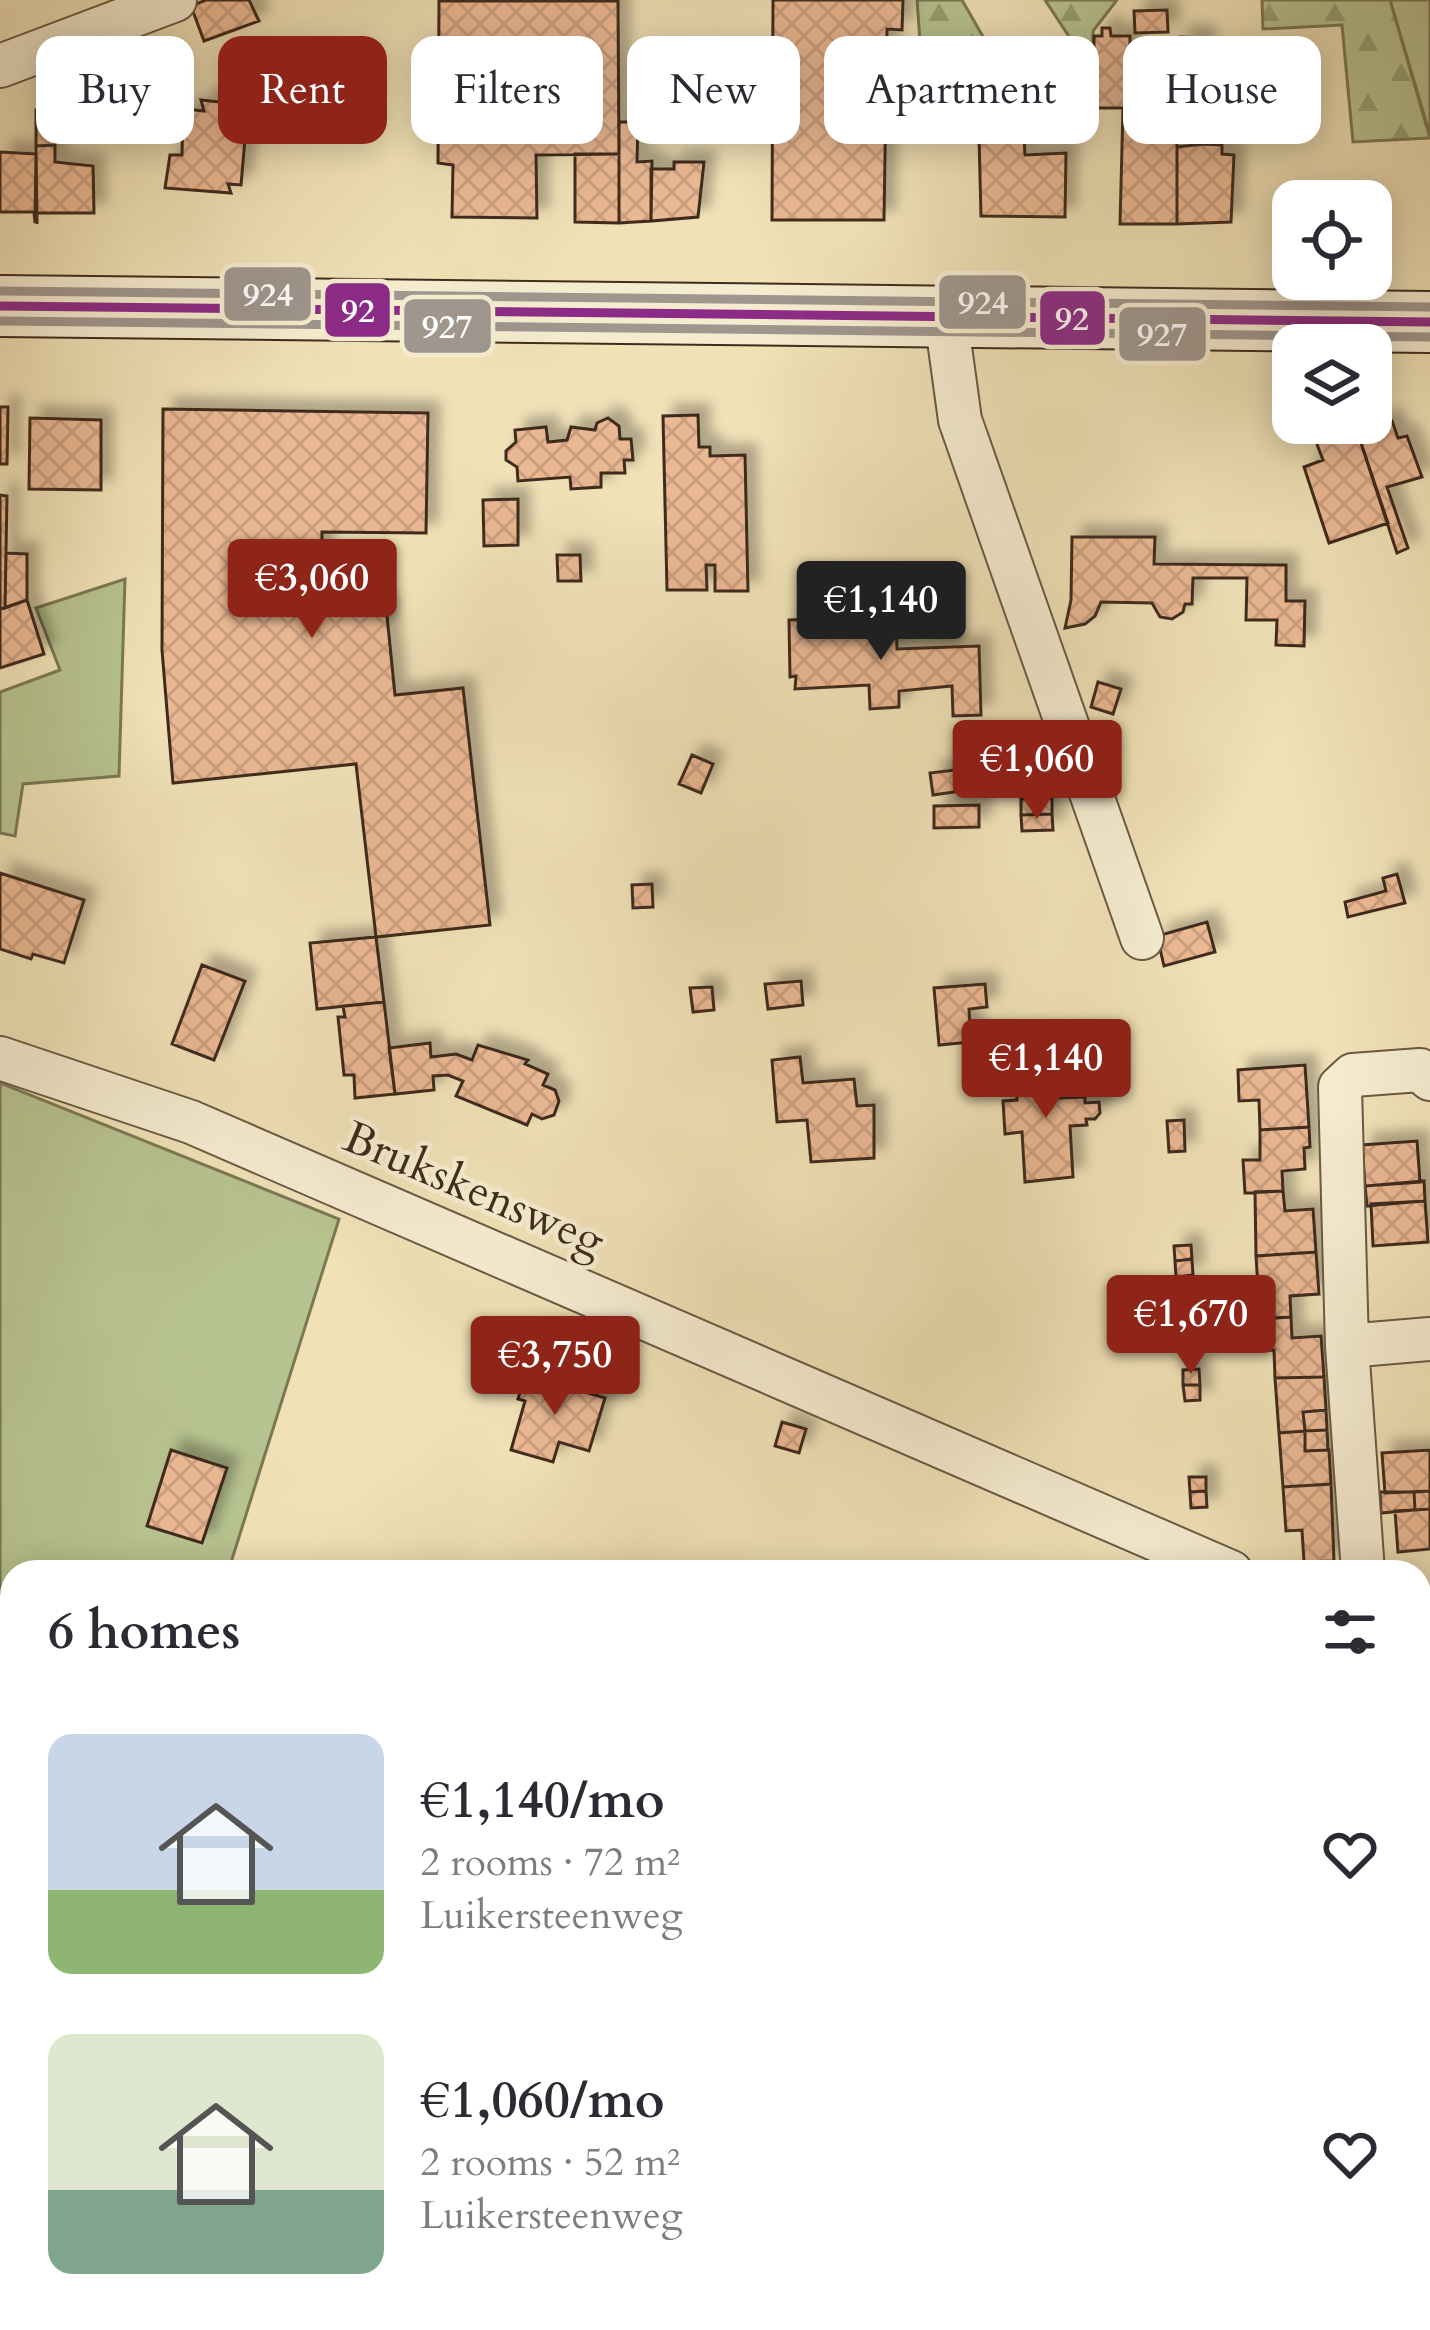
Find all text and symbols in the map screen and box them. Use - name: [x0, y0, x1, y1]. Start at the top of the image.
- chip: Buy: [36, 36, 194, 144]
- chip: Rent: [218, 36, 387, 144]
- chip: Filters: [411, 36, 603, 144]
- chip: New: [627, 36, 800, 144]
- chip: Apartment: [824, 36, 1099, 144]
- chip: House: [1123, 36, 1321, 144]
- map controls: [1272, 180, 1392, 444]
- button: locate: [1272, 180, 1392, 300]
- line badge: 924: [222, 265, 313, 323]
- text: 924: [243, 273, 293, 318]
- line badge: 924: [937, 273, 1028, 331]
- line badge: 92: [323, 281, 392, 339]
- text: 924: [958, 281, 1008, 326]
- text: 92: [341, 289, 375, 334]
- line badge: 92: [1038, 289, 1107, 347]
- line badge: 927: [402, 297, 493, 355]
- text: 92: [1055, 297, 1089, 342]
- text: 927: [422, 305, 472, 350]
- line badge: 927: [1117, 305, 1208, 363]
- text: 927: [1137, 313, 1187, 358]
- button: layers: [1272, 324, 1392, 444]
- pin: €3,060: [214, 539, 410, 641]
- text: €3,060: [255, 551, 369, 604]
- pin: €1,140: [783, 561, 979, 663]
- text: €1,140: [824, 573, 938, 626]
- pin: €1,060: [939, 720, 1135, 822]
- text: €1,060: [980, 732, 1094, 785]
- pin: €1,140: [948, 1019, 1144, 1121]
- text: €1,140: [989, 1031, 1103, 1084]
- street label: Brukskensweg: [334, 1107, 614, 1272]
- pin: €1,670: [1093, 1275, 1289, 1377]
- text: €1,670: [1134, 1287, 1248, 1340]
- pin: €3,750: [457, 1316, 653, 1418]
- text: €3,750: [498, 1328, 612, 1381]
- text: 6 homes: [48, 1597, 240, 1667]
- icon: filters: [1317, 1599, 1383, 1665]
- text: €1,140/mo: [420, 1766, 665, 1836]
- icon: home: [144, 1782, 288, 1926]
- icon: heart: [1317, 1821, 1383, 1887]
- text: 2 rooms · 72 m²: [420, 1836, 680, 1889]
- text: Luikersteenweg: [420, 1889, 683, 1942]
- text: €1,060/mo: [420, 2066, 665, 2136]
- icon: home: [144, 2082, 288, 2226]
- icon: heart: [1317, 2121, 1383, 2187]
- text: 2 rooms · 52 m²: [420, 2136, 680, 2189]
- text: Luikersteenweg: [420, 2189, 683, 2242]

